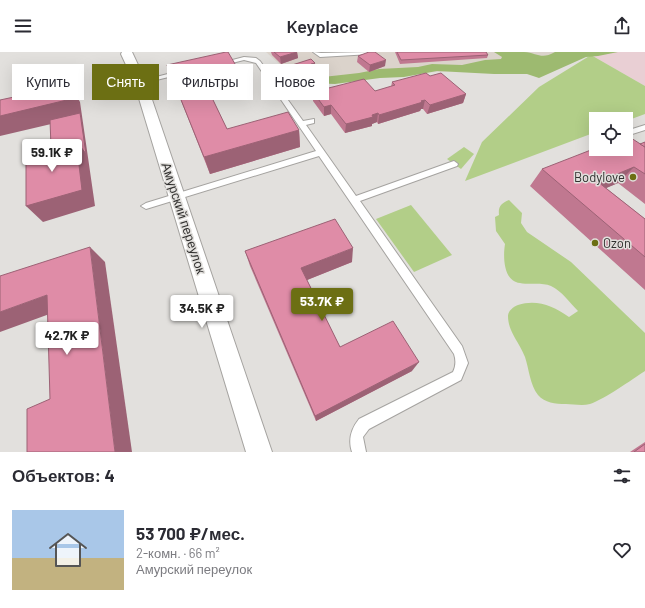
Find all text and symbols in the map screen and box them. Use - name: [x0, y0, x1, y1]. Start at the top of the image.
- icon: menu: [12, 15, 34, 37]
- text: Keyplace: [287, 15, 358, 37]
- icon: share: [611, 15, 633, 37]
- chip: Купить: [12, 64, 84, 100]
- chip: Снять: [92, 64, 159, 100]
- chip: Фильтры: [167, 64, 253, 100]
- chip: Новое: [261, 64, 329, 100]
- map controls: [589, 112, 633, 156]
- button: locate: [589, 112, 633, 156]
- pin: 59.1K ₽: [15, 139, 89, 173]
- text: 59.1K ₽: [31, 144, 73, 160]
- street label: Амурский переулок: [158, 160, 210, 276]
- place label: Bodylove: [574, 169, 625, 185]
- marker: Bodylove: [628, 172, 638, 182]
- place label: Ozon: [603, 235, 631, 251]
- marker: Ozon: [590, 238, 600, 248]
- pin: 53.7K ₽: [285, 288, 359, 322]
- text: 53.7K ₽: [300, 293, 344, 309]
- pin: 34.5K ₽: [165, 295, 239, 329]
- text: 34.5K ₽: [179, 300, 225, 316]
- pin: 42.7K ₽: [30, 322, 104, 356]
- text: 42.7K ₽: [45, 327, 89, 343]
- text: Объектов: 4: [12, 465, 115, 485]
- icon: filters: [611, 465, 633, 487]
- text: 53 700 ₽/мес.: [136, 523, 245, 543]
- icon: home: [44, 526, 92, 574]
- icon: heart: [611, 539, 633, 561]
- text: 2-комн. · 66 m²: [136, 545, 220, 561]
- text: Амурский переулок: [136, 561, 252, 577]

